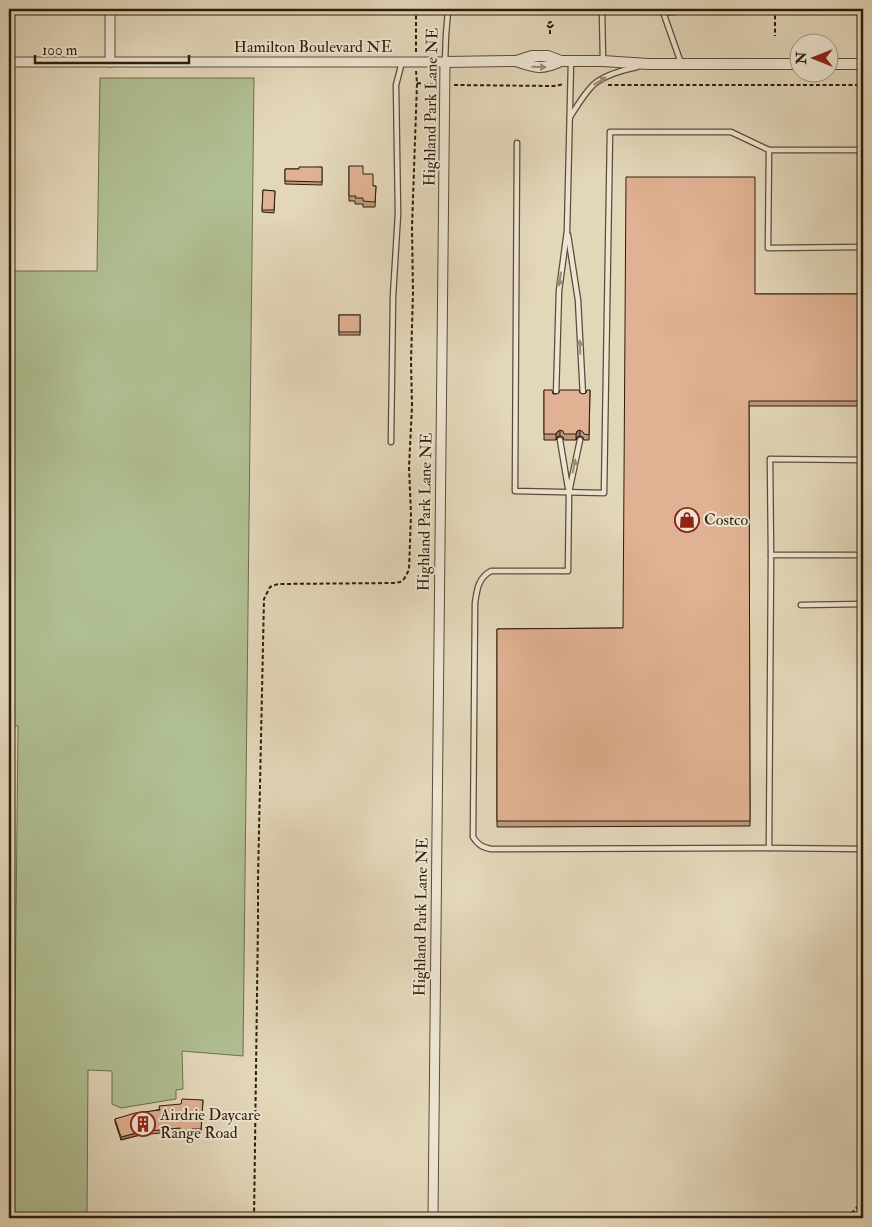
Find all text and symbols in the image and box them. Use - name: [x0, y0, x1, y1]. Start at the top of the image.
- street label: Highland Park Lane NE: [420, 28, 442, 186]
- scale bar: [35, 32, 189, 64]
- north arrow: [790, 32, 840, 82]
- street label: Hamilton Boulevard NE: [234, 37, 392, 57]
- text: 100 m: [42, 41, 78, 60]
- text: N: [793, 51, 810, 65]
- one-way arrow: [531, 63, 547, 71]
- one-way arrow: [593, 77, 607, 86]
- one-way arrow: [556, 271, 564, 287]
- one-way arrow: [576, 339, 584, 355]
- street label: Highland Park Lane NE: [414, 433, 436, 591]
- one-way arrow: [571, 458, 579, 474]
- shop icon: Costco: [674, 507, 700, 533]
- place label: Costco: [704, 510, 748, 530]
- street label: Highland Park Lane NE: [410, 838, 432, 996]
- place label: Airdrie Daycare Range Road: [159, 1105, 261, 1143]
- building icon: Airdrie Daycare Range Road: [130, 1111, 156, 1137]

